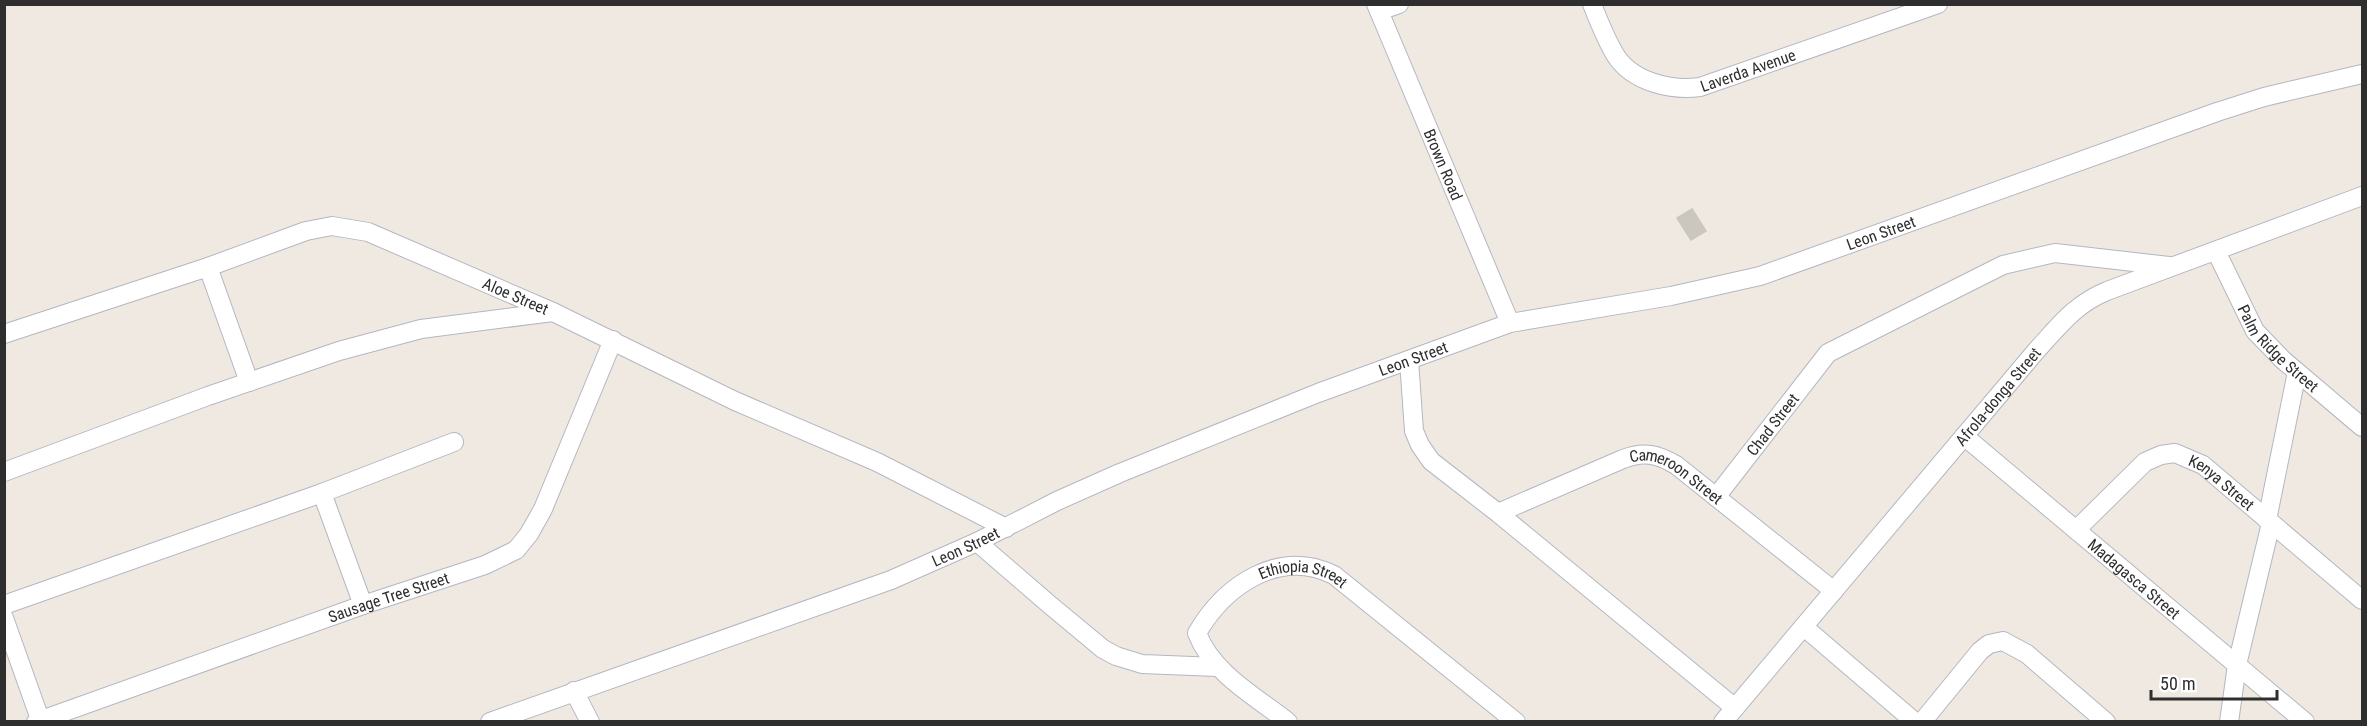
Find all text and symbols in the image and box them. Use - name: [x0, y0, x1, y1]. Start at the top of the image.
- street label: Laverda Avenue: [1698, 45, 1798, 96]
- street label: Brown Road: [1420, 126, 1466, 203]
- street label: Leon Street: [1844, 212, 1918, 254]
- street label: Aloe Street: [480, 274, 551, 319]
- street label: Palm Ridge Street: [2234, 302, 2323, 396]
- street label: Leon Street: [1376, 337, 1451, 380]
- street label: Afrola-donga Street: [1951, 343, 2045, 450]
- street label: Chad Street: [1743, 390, 1803, 460]
- street label: Cameroon Street: [1628, 445, 1727, 509]
- street label: Kenya Street: [2186, 451, 2258, 515]
- street label: Leon Street: [929, 523, 1003, 571]
- street label: Madagasca Street: [2084, 535, 2184, 623]
- street label: Ethiopia Street: [1255, 557, 1351, 592]
- street label: Sausage Tree Street: [326, 568, 452, 627]
- scale bar: [2151, 663, 2277, 701]
- text: 50 m: [2160, 673, 2195, 694]

